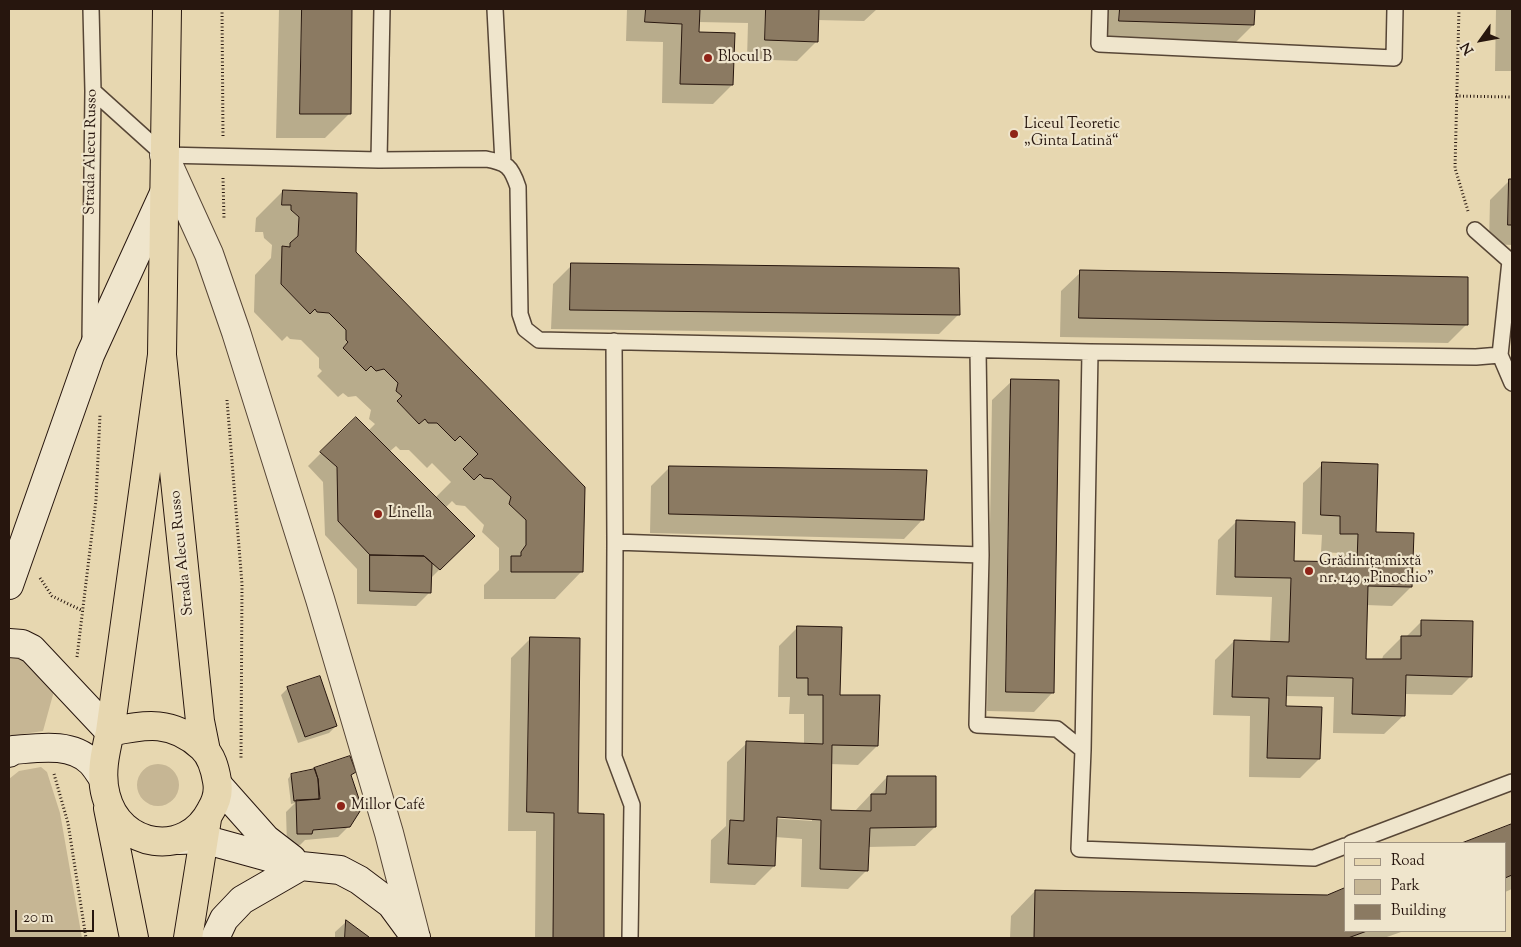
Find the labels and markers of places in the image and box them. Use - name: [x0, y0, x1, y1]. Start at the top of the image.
- place label: Blocul B: [718, 49, 772, 67]
- marker: Blocul B: [702, 52, 714, 64]
- place label: Liceul Teoretic „Ginta Latină“: [1024, 116, 1120, 151]
- marker: Liceul Teoretic „Ginta Latină“: [1008, 128, 1020, 140]
- place label: Linella: [388, 505, 432, 523]
- marker: Linella: [372, 508, 384, 520]
- place label: Grădinița mixtă nr. 149 „Pinochio”: [1319, 553, 1434, 588]
- marker: Grădinița mixtă nr. 149 „Pinochio”: [1303, 565, 1315, 577]
- place label: Millor Café: [351, 797, 425, 815]
- marker: Millor Café: [335, 800, 347, 812]

